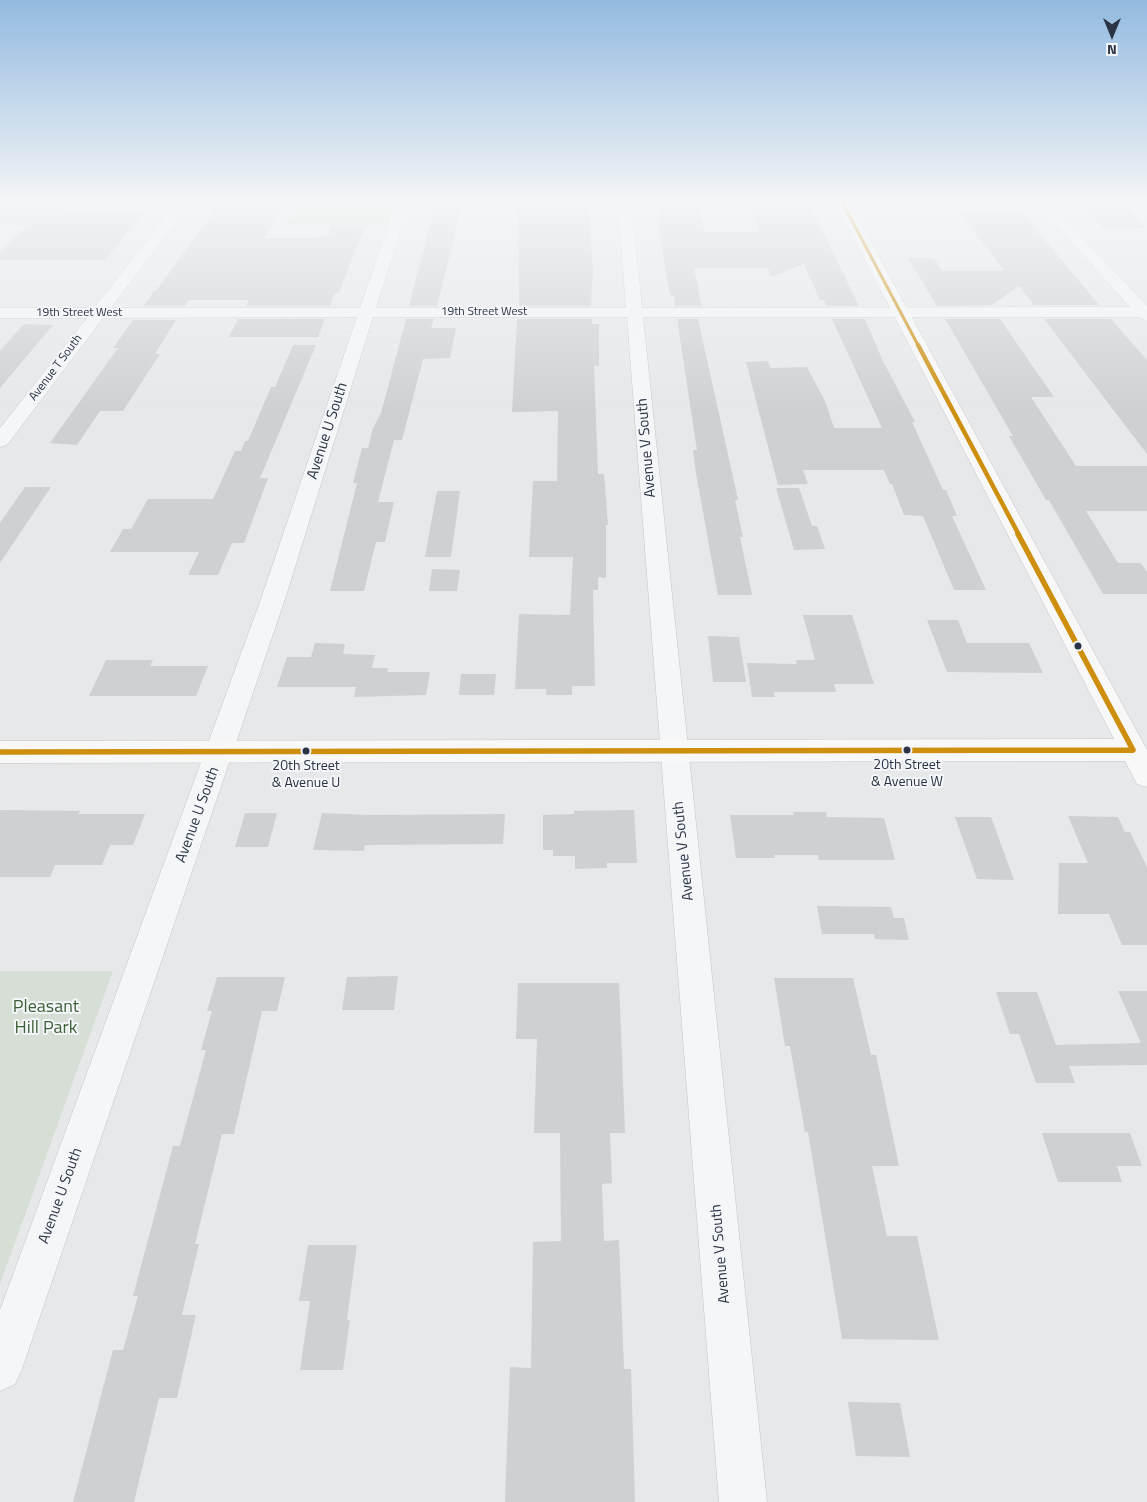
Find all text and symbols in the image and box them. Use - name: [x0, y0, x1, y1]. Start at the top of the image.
- north arrow: [1087, 10, 1137, 60]
- text: N: [1107, 40, 1117, 61]
- street label: 19th Street West: [441, 305, 527, 319]
- street label: 19th Street West: [36, 306, 122, 320]
- street label: Avenue T South: [26, 332, 86, 404]
- street label: Avenue U South: [304, 380, 352, 482]
- street label: Avenue V South: [634, 398, 660, 498]
- unlabelled marker: [1073, 641, 1083, 651]
- marker: 20th Street & Avenue W: [902, 745, 912, 755]
- marker: 20th Street & Avenue U: [301, 746, 311, 756]
- place label: 20th Street & Avenue W: [871, 758, 943, 790]
- place label: 20th Street & Avenue U: [272, 759, 340, 792]
- street label: Avenue U South: [172, 765, 224, 865]
- street label: Avenue V South: [670, 801, 698, 901]
- park label: Pleasant Hill Park: [13, 997, 79, 1040]
- street label: Avenue U South: [35, 1146, 87, 1246]
- street label: Avenue V South: [708, 1204, 734, 1304]

